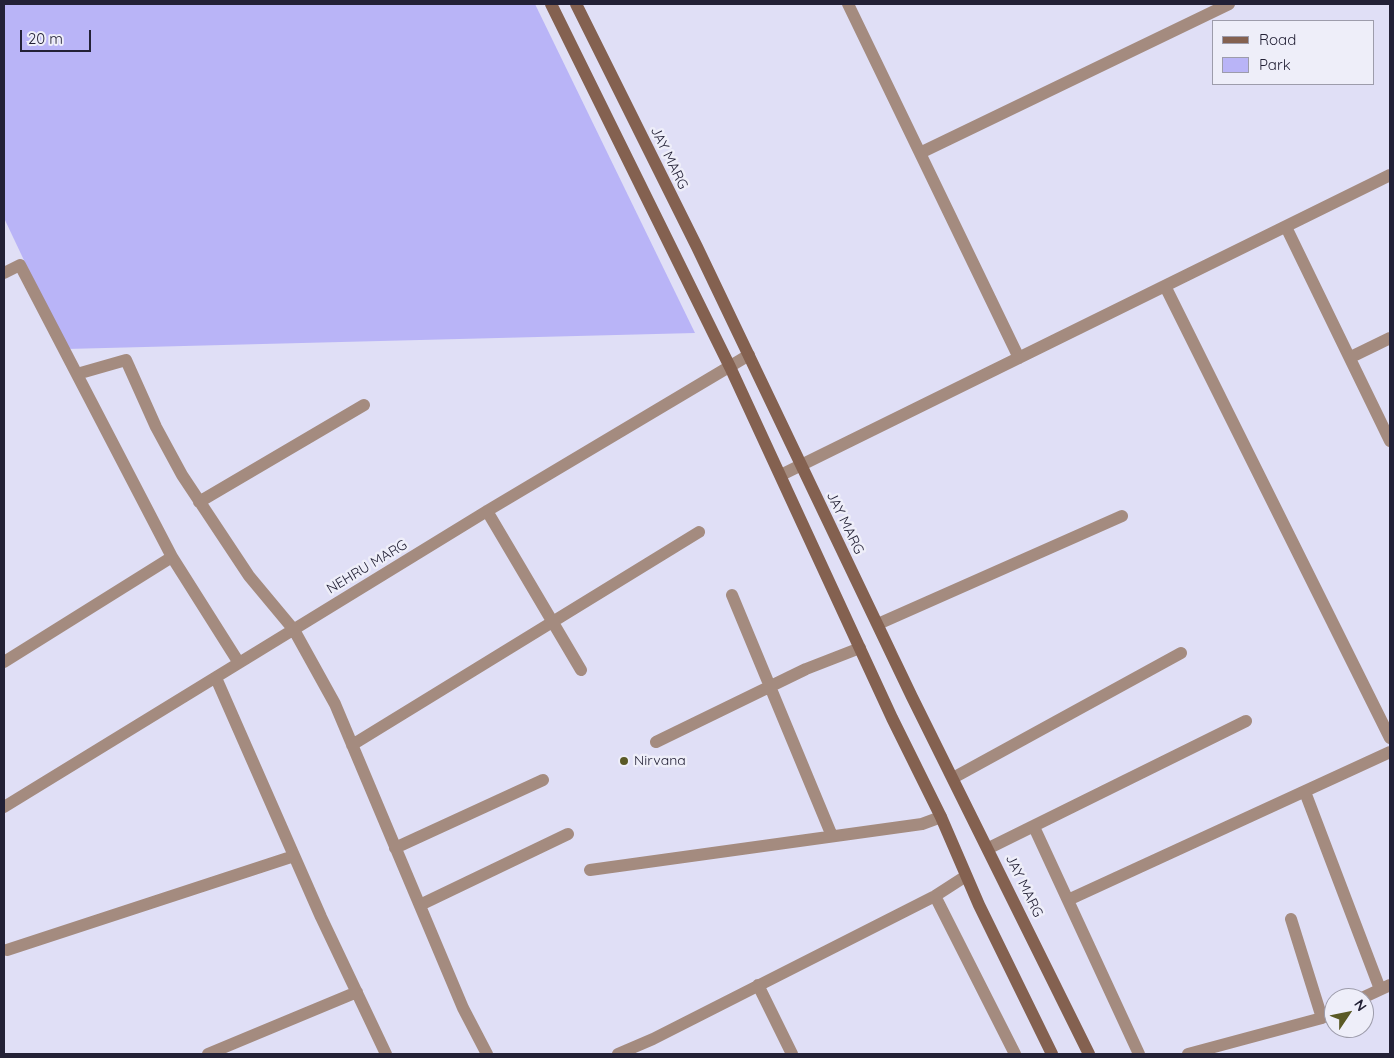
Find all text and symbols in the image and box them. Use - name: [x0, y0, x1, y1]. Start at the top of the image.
- scale bar: [22, 20, 94, 52]
- legend: [1212, 20, 1374, 85]
- text: 20 m: [28, 29, 63, 48]
- text: Road: [1259, 30, 1296, 49]
- text: Park: [1259, 55, 1291, 74]
- street label: JAY MARG: [647, 124, 691, 192]
- street label: JAY MARG: [823, 489, 867, 557]
- street label: NEHRU MARG: [324, 536, 410, 598]
- place label: Nirvana: [634, 753, 686, 769]
- marker: Nirvana: [618, 755, 630, 767]
- street label: JAY MARG: [1002, 852, 1046, 920]
- north arrow: [1324, 988, 1374, 1038]
- text: N: [1350, 996, 1371, 1014]

